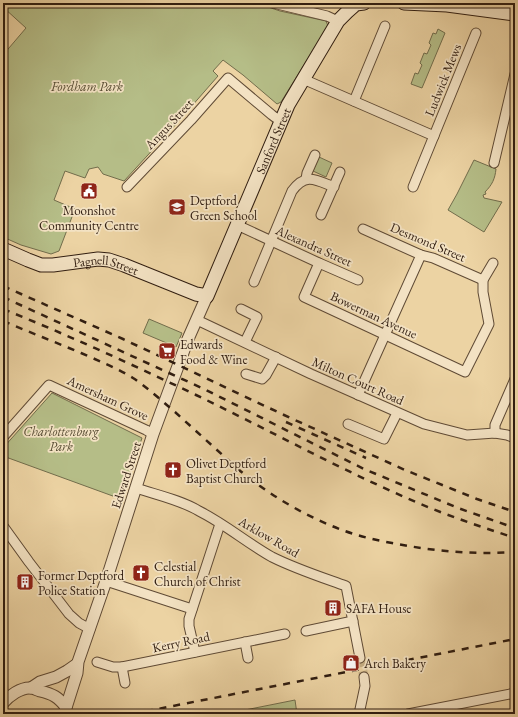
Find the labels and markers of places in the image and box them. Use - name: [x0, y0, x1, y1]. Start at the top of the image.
- public building icon: Moonshot Community Centre: [79, 181, 99, 201]
- place label: Deptford Green School: [190, 192, 257, 224]
- school or university icon: Deptford Green School: [167, 197, 187, 217]
- place label: Moonshot Community Centre: [39, 202, 139, 234]
- place label: Edwards Food & Wine: [180, 336, 248, 368]
- supermarket icon: Edwards Food & Wine: [157, 341, 177, 361]
- place label: Olivet Deptford Baptist Church: [186, 455, 267, 487]
- church icon: Olivet Deptford Baptist Church: [163, 460, 183, 480]
- place label: Celestial Church of Christ: [154, 558, 241, 590]
- church icon: Celestial Church of Christ: [131, 563, 151, 583]
- place label: Former Deptford Police Station: [38, 567, 124, 599]
- building icon: Former Deptford Police Station: [15, 572, 35, 592]
- building icon: SAFA House: [323, 598, 343, 618]
- place label: SAFA House: [346, 600, 411, 617]
- shop icon: Arch Bakery: [341, 653, 361, 673]
- place label: Arch Bakery: [363, 655, 426, 672]

